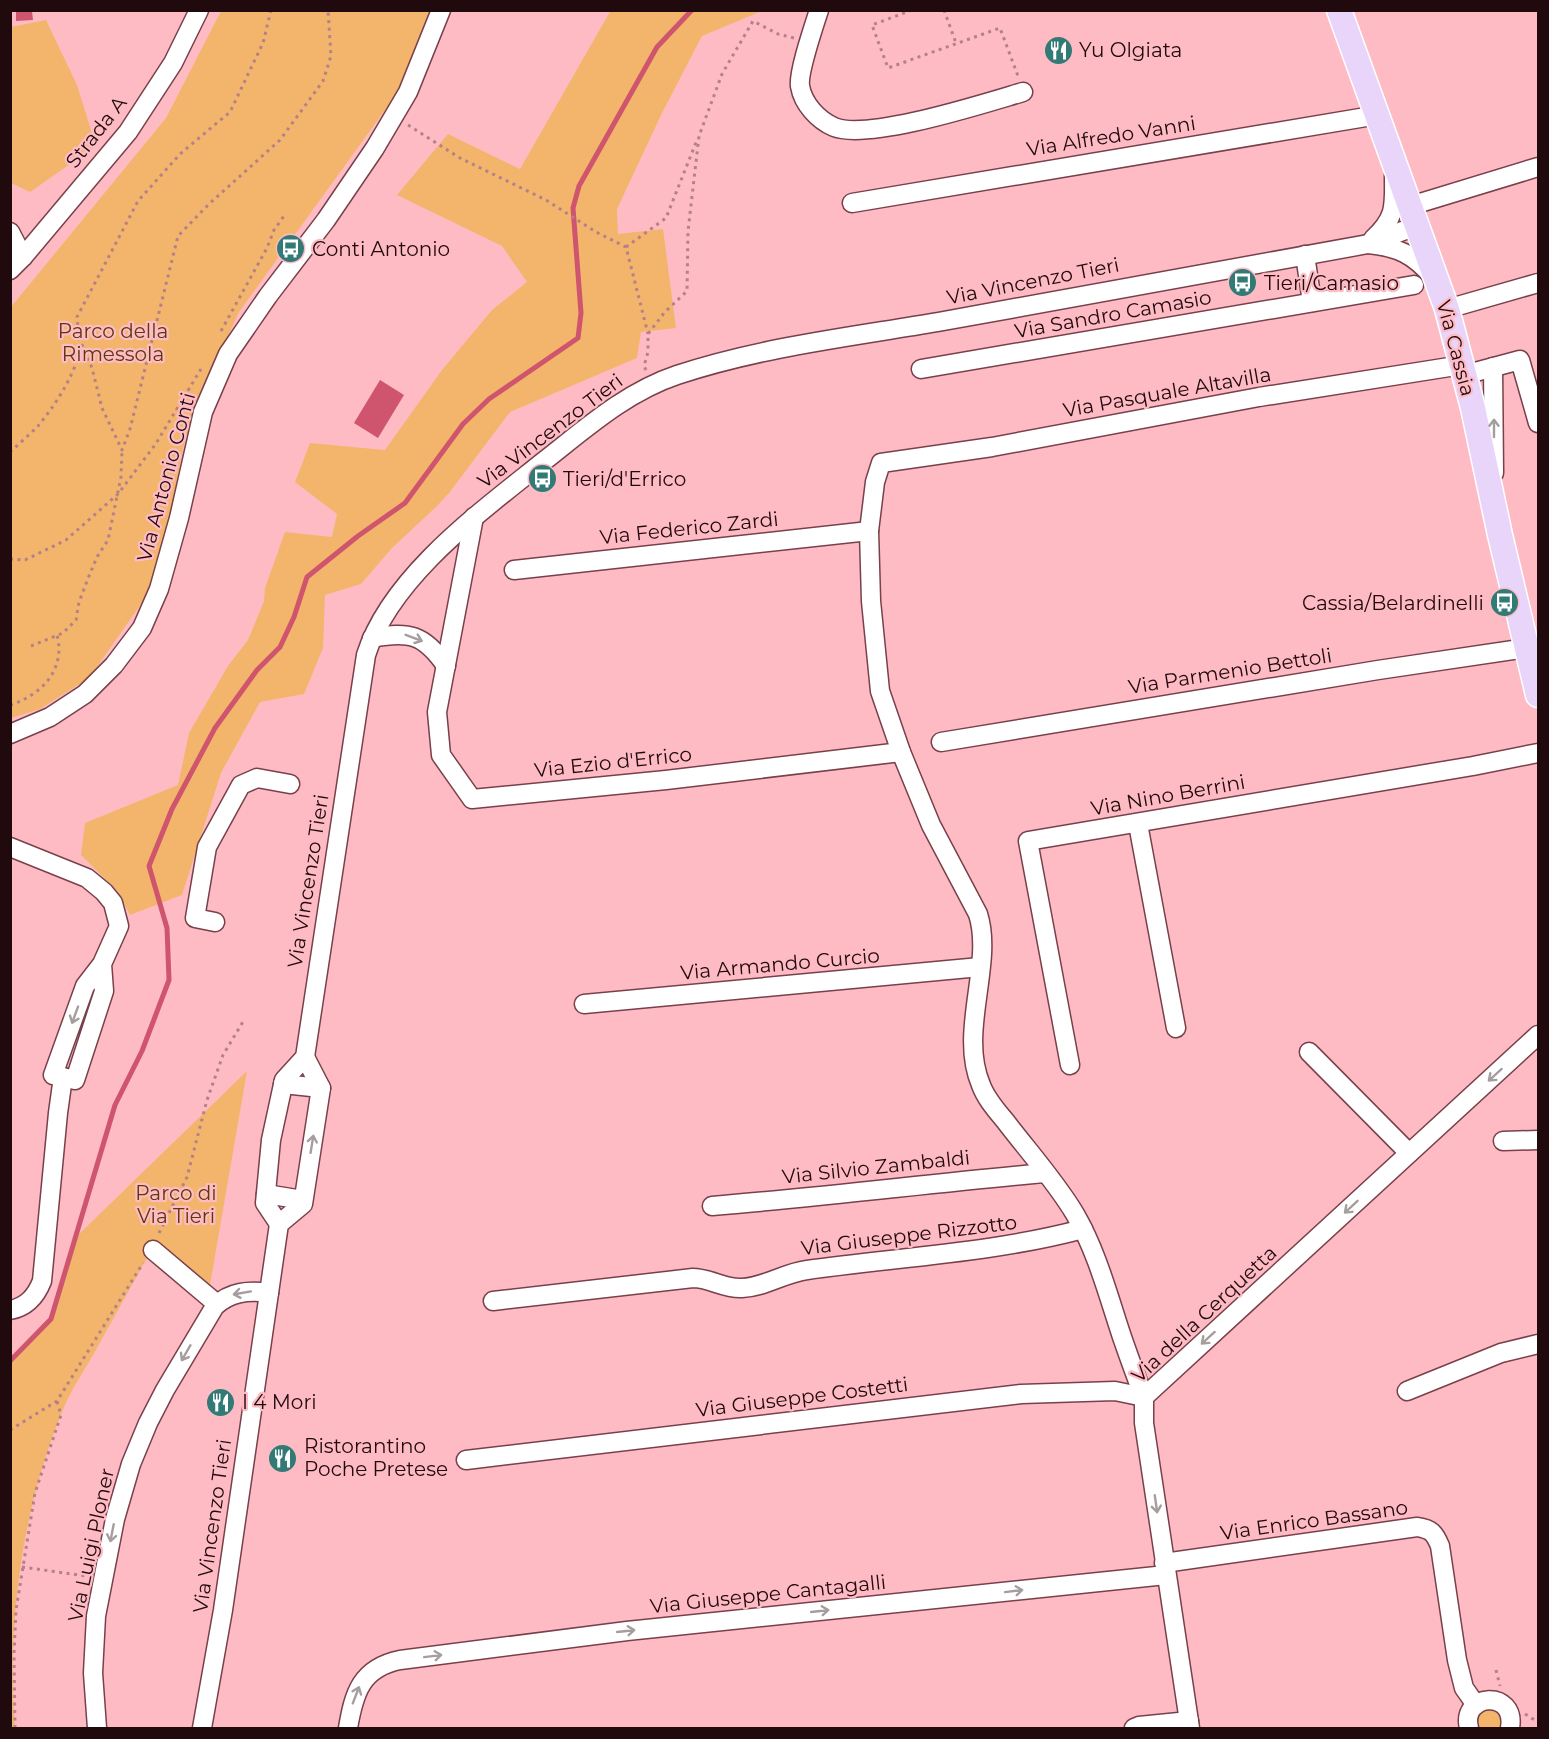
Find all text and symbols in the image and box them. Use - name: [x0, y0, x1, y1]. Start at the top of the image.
- restaurant icon: Yu Olgiata: [1042, 34, 1074, 66]
- place label: Yu Olgiata: [1079, 38, 1182, 62]
- street label: Strada A: [61, 91, 132, 173]
- street label: Via Alfredo Vanni: [1025, 111, 1197, 161]
- bus stop icon: Conti Antonio: [275, 233, 307, 265]
- place label: Conti Antonio: [312, 237, 450, 261]
- street label: Via Vincenzo Tieri: [945, 253, 1121, 309]
- bus stop icon: Tieri/Camasio: [1227, 267, 1259, 299]
- place label: Tieri/Camasio: [1264, 271, 1399, 295]
- street label: Via Sandro Camasio: [1013, 285, 1213, 343]
- street label: Via Cassia: [1432, 297, 1480, 399]
- park label: Parco della Rimessola: [58, 319, 168, 366]
- street label: Via Pasquale Altavilla: [1061, 362, 1273, 422]
- street label: Via Vincenzo Tieri: [473, 369, 627, 493]
- street label: Via Antonio Conti: [132, 390, 200, 564]
- one-way arrow: [1488, 419, 1500, 439]
- bus stop icon: Tieri/d'Errico: [526, 463, 558, 495]
- place label: Tieri/d'Errico: [563, 467, 686, 491]
- street label: Via Federico Zardi: [598, 507, 780, 549]
- bus stop icon: Cassia/Belardinelli: [1489, 587, 1521, 619]
- place label: Cassia/Belardinelli: [1302, 591, 1484, 615]
- one-way arrow: [405, 633, 423, 644]
- street label: Via Parmenio Bettoli: [1126, 643, 1334, 699]
- street label: Via Ezio d'Errico: [533, 742, 693, 782]
- street label: Via Nino Berrini: [1089, 770, 1247, 820]
- street label: Via Vincenzo Tieri: [282, 793, 334, 969]
- street label: Via Armando Curcio: [679, 943, 881, 985]
- one-way arrow: [68, 1005, 79, 1024]
- one-way arrow: [1488, 1068, 1503, 1082]
- one-way arrow: [307, 1134, 318, 1154]
- street label: Via Silvio Zambaldi: [781, 1145, 971, 1189]
- park label: Parco di Via Tieri: [135, 1181, 217, 1228]
- one-way arrow: [1344, 1199, 1359, 1214]
- street label: Via Giuseppe Rizzotto: [800, 1210, 1018, 1260]
- street label: Via della Cerquetta: [1127, 1241, 1281, 1387]
- one-way arrow: [232, 1288, 252, 1299]
- one-way arrow: [1200, 1331, 1215, 1345]
- one-way arrow: [179, 1344, 191, 1361]
- street label: Via Giuseppe Costetti: [694, 1372, 910, 1422]
- restaurant icon: I 4 Mori: [205, 1386, 237, 1418]
- place label: I 4 Mori: [242, 1390, 317, 1414]
- place label: Ristorantino Poche Pretese: [304, 1434, 448, 1481]
- street label: Via Vincenzo Tieri: [188, 1438, 236, 1614]
- restaurant icon: Ristorantino Poche Pretese: [267, 1442, 299, 1474]
- street label: Via Luigi Ploner: [63, 1466, 119, 1624]
- one-way arrow: [1150, 1494, 1161, 1514]
- street label: Via Enrico Bassano: [1219, 1495, 1409, 1545]
- one-way arrow: [106, 1522, 117, 1542]
- street label: Via Giuseppe Cantagalli: [649, 1570, 887, 1618]
- one-way arrow: [1004, 1585, 1024, 1596]
- one-way arrow: [810, 1605, 830, 1616]
- one-way arrow: [616, 1626, 636, 1637]
- one-way arrow: [422, 1650, 442, 1661]
- one-way arrow: [352, 1687, 363, 1705]

